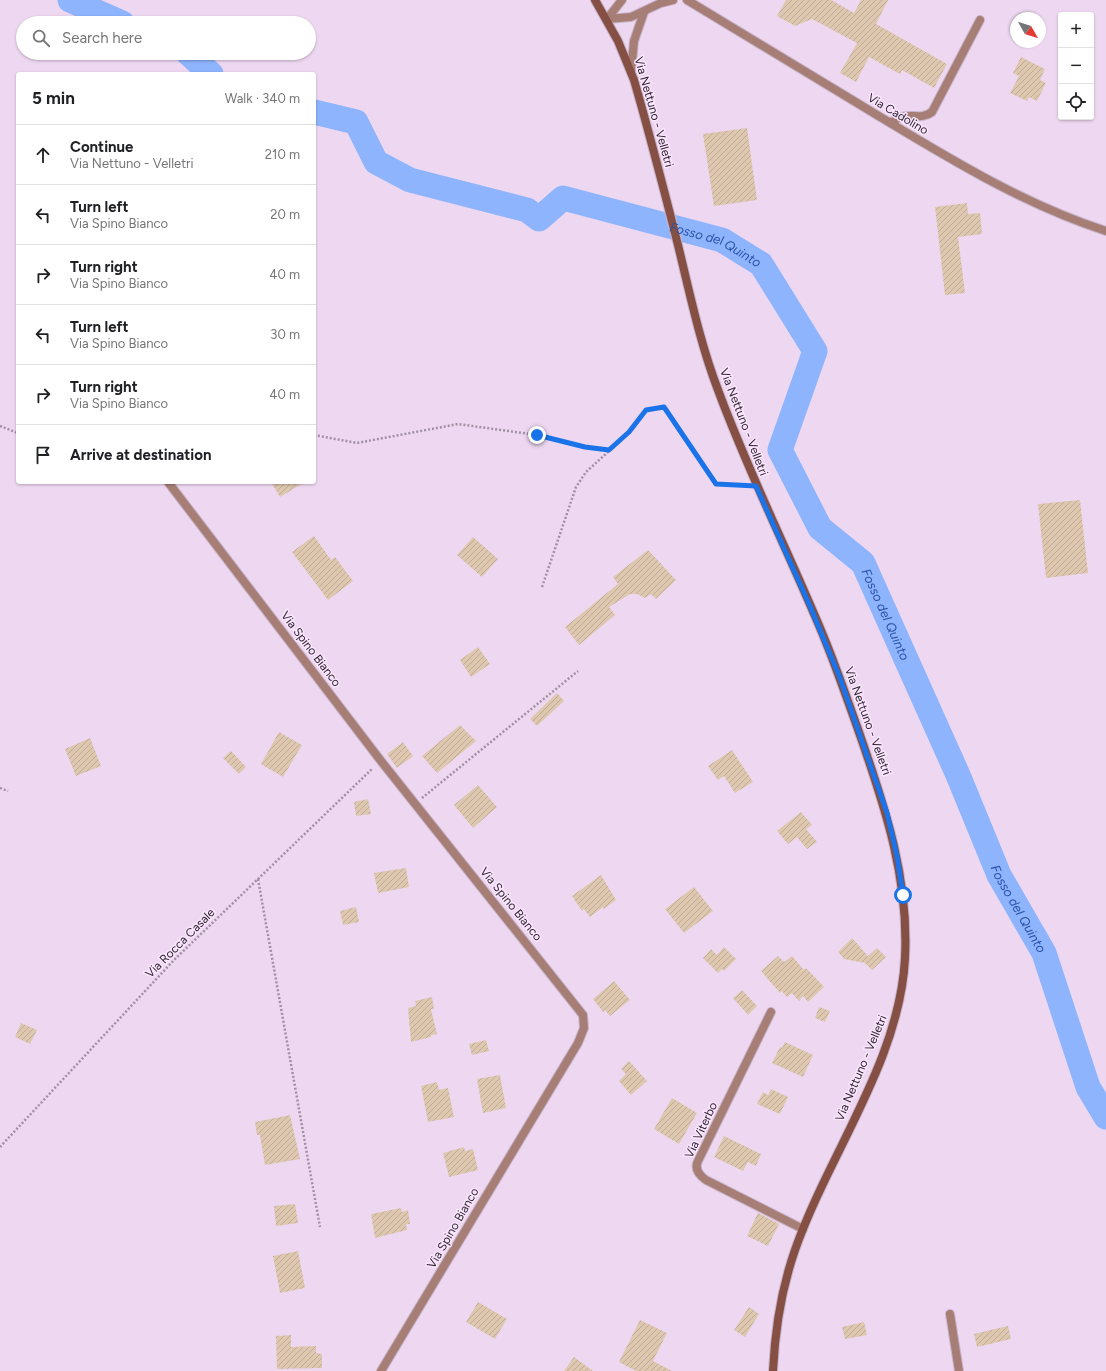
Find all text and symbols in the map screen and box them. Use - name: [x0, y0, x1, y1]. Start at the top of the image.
- north arrow: [1010, 12, 1046, 48]
- map controls: [1058, 12, 1094, 120]
- button: +: [1058, 12, 1094, 48]
- search box: [16, 16, 316, 60]
- icon: search: [30, 27, 52, 49]
- text: Search here: [62, 29, 142, 47]
- button: −: [1058, 48, 1094, 84]
- street label: Via Nettuno - Velletri: [632, 55, 676, 169]
- button: locate: [1058, 84, 1094, 120]
- text: 5 min: [32, 88, 75, 108]
- street label: Via Cadolino: [865, 90, 931, 138]
- text: Walk · 340 m: [225, 91, 300, 106]
- text: Continue: [70, 138, 133, 156]
- icon: ahead: [32, 144, 54, 166]
- text: 210 m: [265, 147, 300, 162]
- text: Via Nettuno - Velletri: [70, 156, 193, 171]
- text: Turn left: [70, 198, 128, 216]
- icon: left: [32, 204, 54, 226]
- text: 20 m: [270, 207, 300, 222]
- text: Via Spino Bianco: [70, 216, 168, 231]
- water label: Fosso del Quinto: [668, 219, 764, 271]
- text: Turn right: [70, 258, 138, 276]
- icon: right: [32, 264, 54, 286]
- text: 40 m: [269, 267, 300, 282]
- text: Via Spino Bianco: [70, 276, 168, 291]
- text: Turn left: [70, 318, 128, 336]
- icon: left: [32, 324, 54, 346]
- text: 30 m: [270, 327, 300, 342]
- text: Via Spino Bianco: [70, 336, 168, 351]
- street label: Via Nettuno - Velletri: [717, 366, 771, 478]
- text: Turn right: [70, 378, 138, 396]
- icon: right: [32, 384, 54, 406]
- text: 40 m: [269, 387, 300, 402]
- text: Via Spino Bianco: [70, 396, 168, 411]
- route end: [528, 426, 546, 444]
- icon: arrive: [32, 444, 54, 466]
- text: Arrive at destination: [70, 446, 211, 464]
- water label: Fosso del Quinto: [859, 566, 913, 663]
- street label: Via Spino Bianco: [278, 609, 344, 689]
- street label: Via Nettuno - Velletri: [842, 665, 894, 777]
- water label: Fosso del Quinto: [988, 863, 1049, 956]
- street label: Via Spino Bianco: [477, 864, 545, 944]
- route start: [894, 886, 912, 904]
- street label: Via Rocca Casale: [142, 905, 218, 981]
- street label: Via Nettuno - Velletri: [832, 1013, 890, 1123]
- street label: Via Viterbo: [682, 1100, 720, 1160]
- street label: Via Spino Bianco: [424, 1185, 482, 1271]

